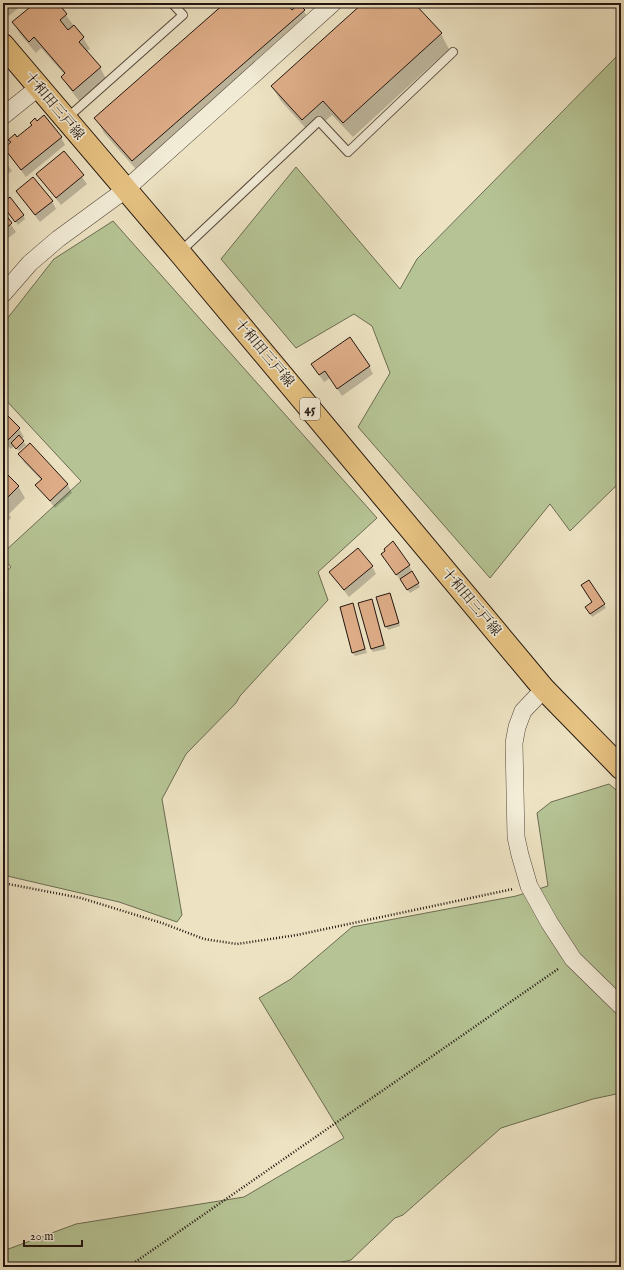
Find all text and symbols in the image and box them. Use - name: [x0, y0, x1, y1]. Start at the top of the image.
- street label: 十和田三戸線: [20, 68, 88, 144]
- street label: 十和田三戸線: [230, 315, 298, 391]
- road number: 45: [300, 398, 320, 420]
- street label: 十和田三戸線: [437, 564, 505, 640]
- scale bar: [24, 1222, 82, 1248]
- text: 20 m: [30, 1229, 53, 1244]

